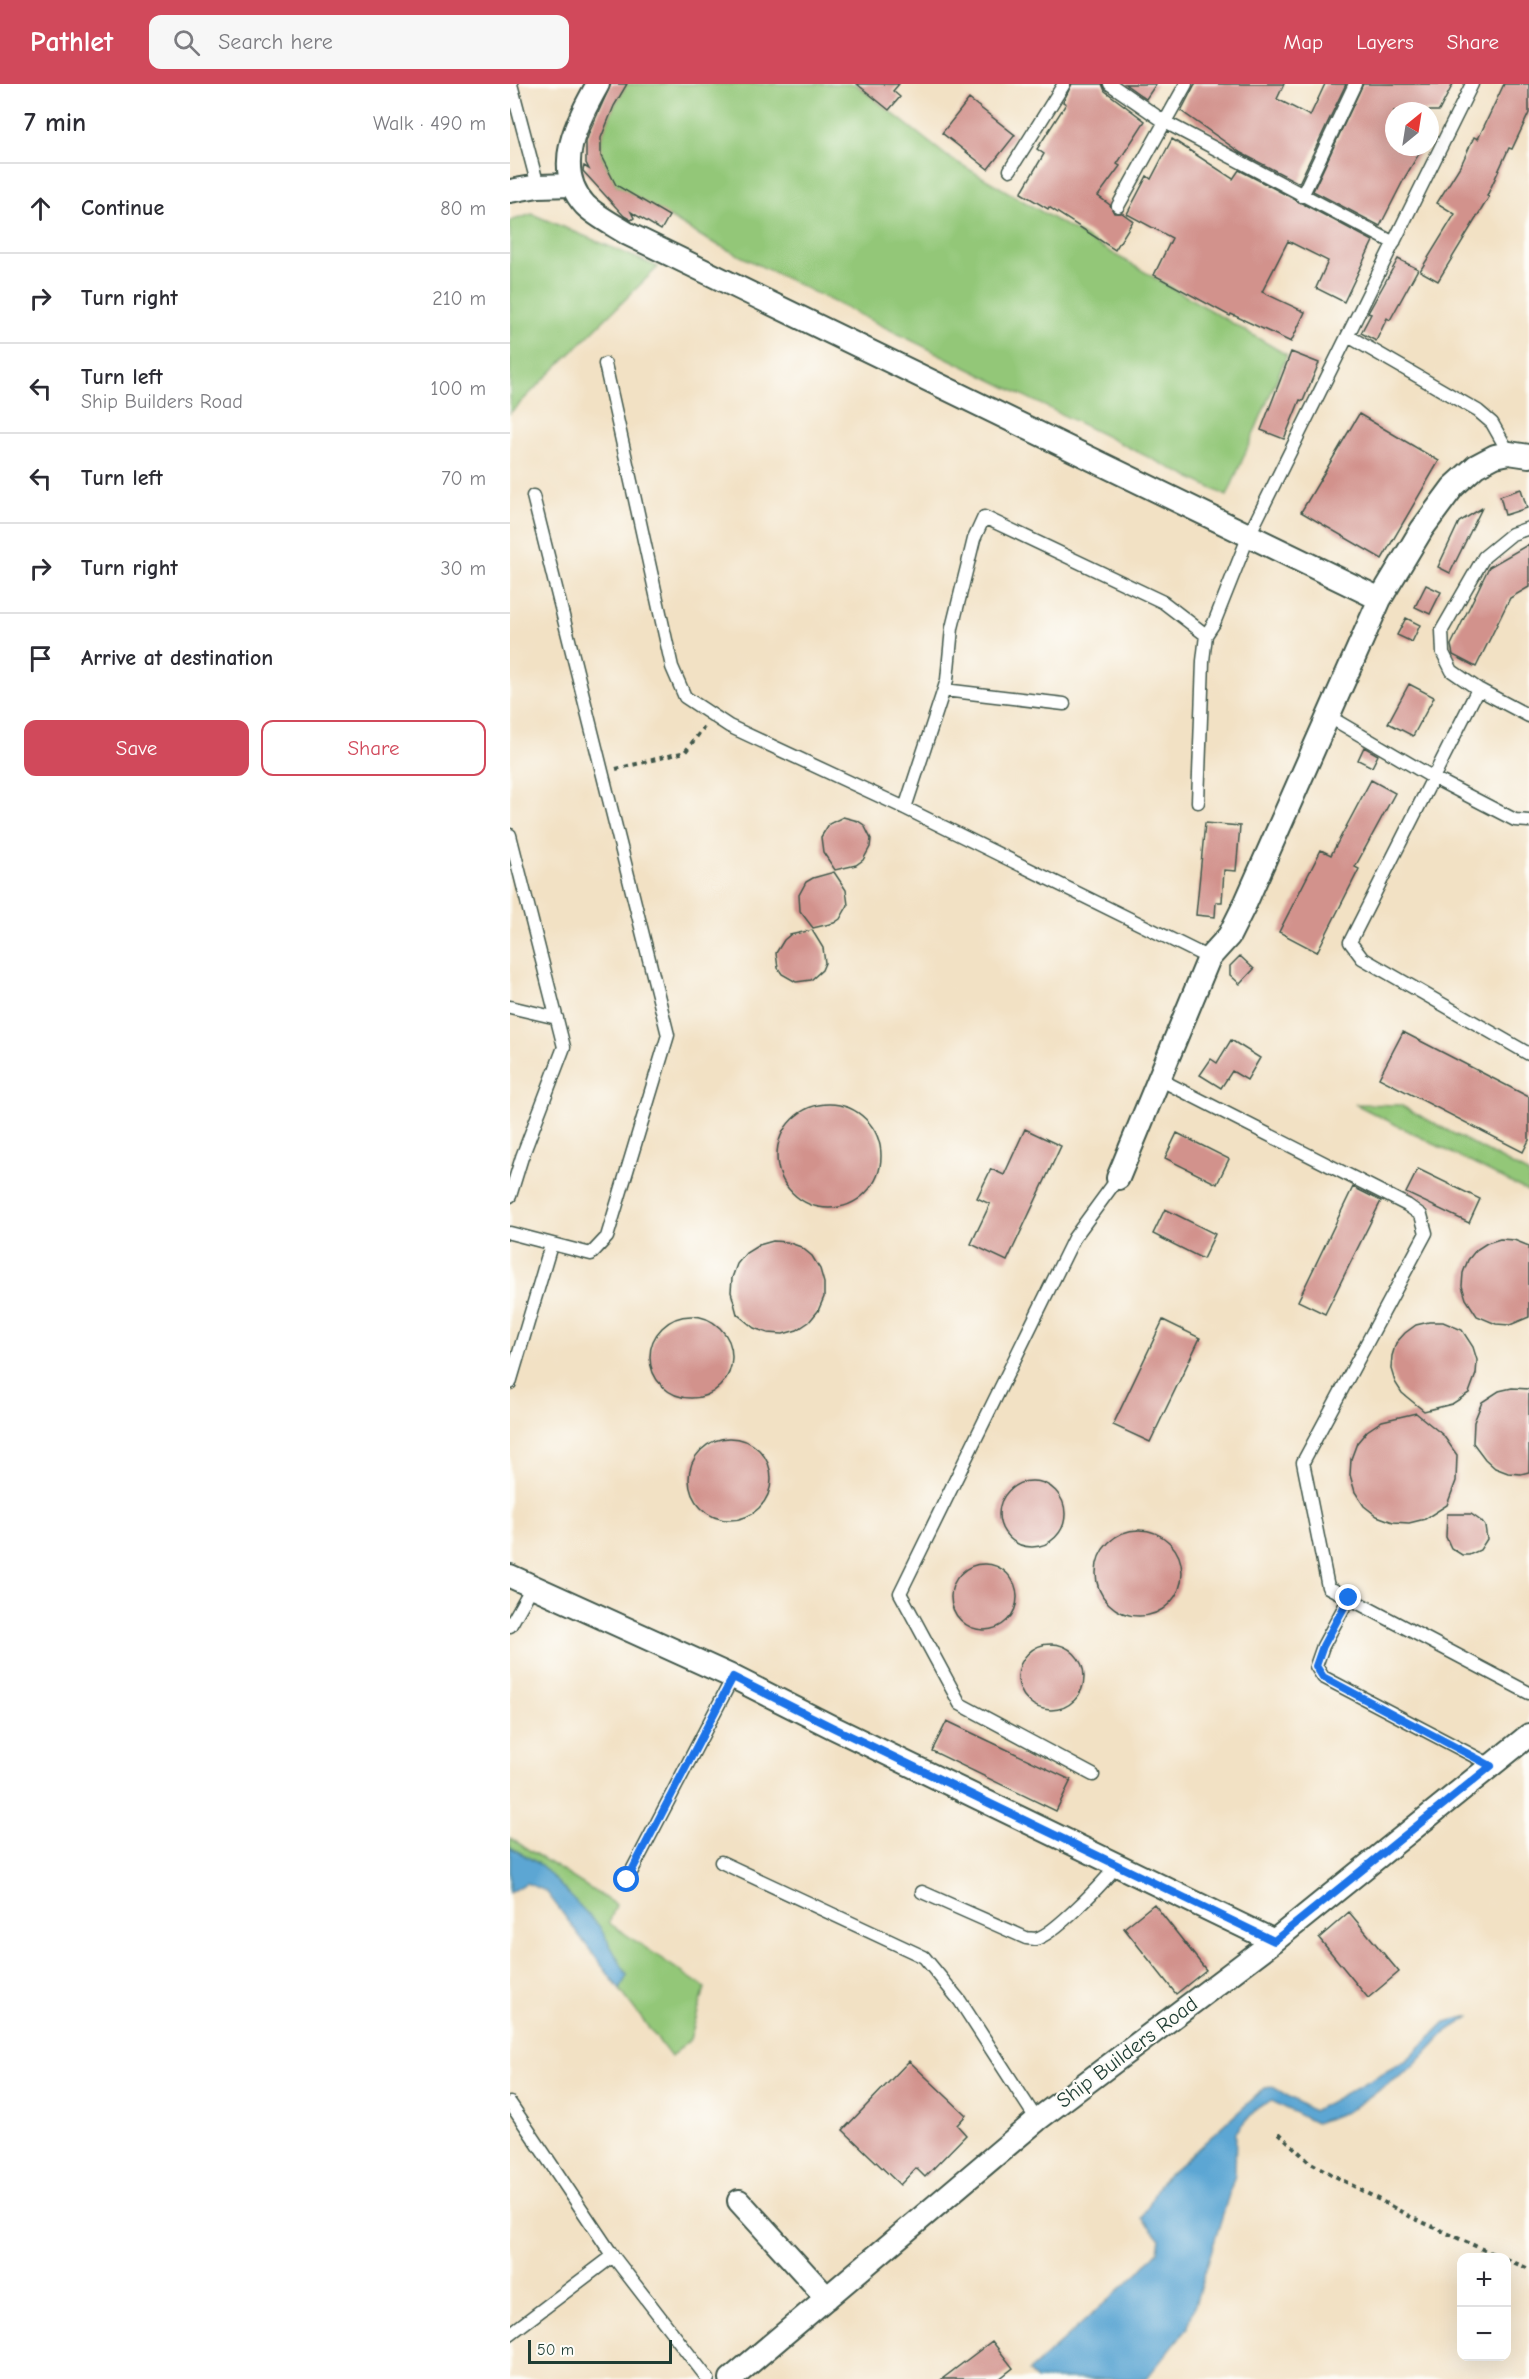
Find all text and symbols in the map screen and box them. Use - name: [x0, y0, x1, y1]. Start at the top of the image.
- search box: [149, 15, 569, 69]
- text: Pathlet: [30, 26, 113, 58]
- icon: search: [170, 26, 203, 59]
- text: Search here: [218, 29, 333, 55]
- text: Map: [1284, 30, 1323, 54]
- text: Layers: [1356, 30, 1414, 54]
- text: Share: [1447, 30, 1499, 54]
- north arrow: [1385, 102, 1439, 156]
- text: 7 min: [24, 108, 86, 138]
- text: Walk · 490 m: [373, 112, 486, 135]
- icon: ahead: [24, 192, 57, 225]
- text: Continue: [81, 195, 164, 221]
- text: 80 m: [440, 197, 486, 220]
- icon: right: [24, 282, 57, 315]
- text: Turn right: [81, 285, 178, 311]
- text: 210 m: [432, 287, 486, 310]
- text: Turn left: [81, 364, 163, 390]
- icon: left: [24, 372, 57, 405]
- text: 100 m: [431, 377, 486, 400]
- text: Ship Builders Road: [81, 390, 243, 413]
- icon: left: [24, 462, 57, 495]
- text: Turn left: [81, 465, 163, 491]
- text: 70 m: [441, 467, 486, 490]
- icon: right: [24, 552, 57, 585]
- text: Turn right: [81, 555, 178, 581]
- text: 30 m: [440, 557, 486, 580]
- icon: arrive: [24, 642, 57, 675]
- text: Arrive at destination: [81, 645, 273, 671]
- button: Save: [24, 720, 249, 776]
- button: Share: [261, 720, 486, 776]
- route end: [1335, 1584, 1361, 1610]
- route start: [613, 1866, 639, 1892]
- street label: Ship Builders Road: [1052, 1991, 1202, 2113]
- map controls: [1457, 2253, 1511, 2361]
- button: +: [1457, 2253, 1511, 2307]
- button: −: [1457, 2307, 1511, 2361]
- scale bar: [528, 2337, 672, 2364]
- text: 50 m: [537, 2341, 574, 2359]

